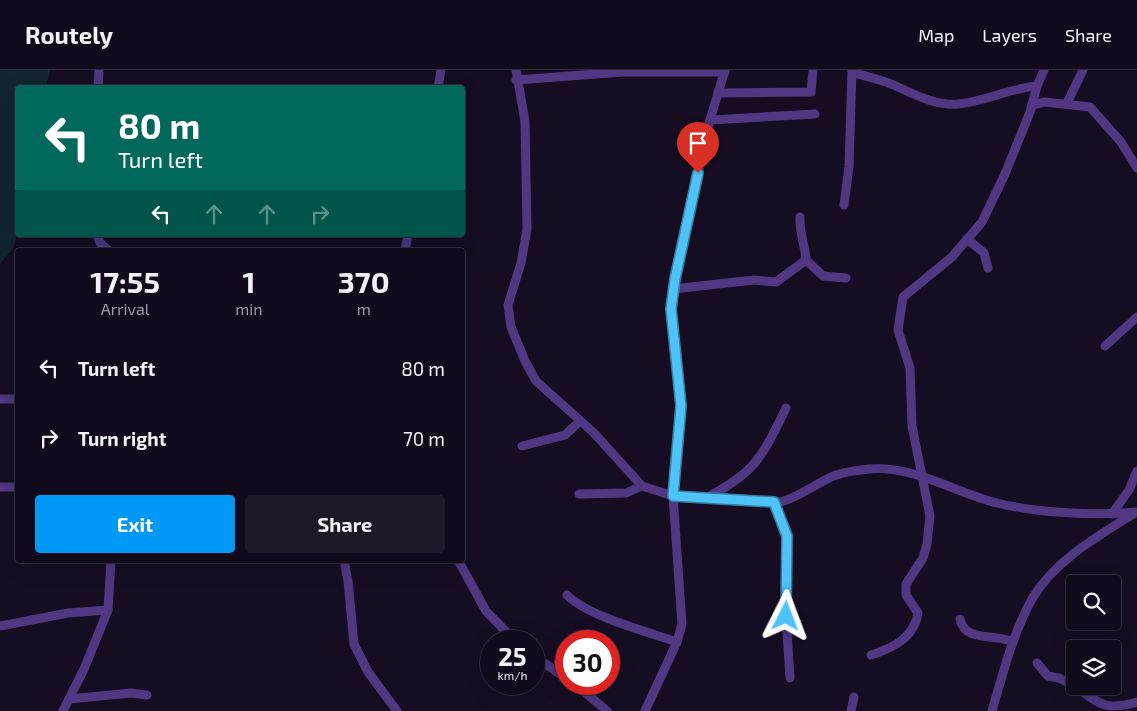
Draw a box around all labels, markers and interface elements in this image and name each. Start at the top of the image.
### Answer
text: Routely [25,20,113,49]
text: Map [918,24,954,46]
text: Layers [982,24,1037,46]
text: Share [1065,24,1112,46]
text: 80 m [118,104,200,146]
icon: left [35,105,100,170]
pin [677,122,719,173]
icon: arrive [684,129,712,157]
text: Turn left [118,146,203,172]
icon: left [147,200,175,228]
icon: ahead [200,200,228,228]
icon: ahead [253,200,281,228]
icon: right [306,200,334,228]
text: 17:55 [90,263,160,299]
text: 1 [242,263,255,299]
text: 370 [338,263,390,299]
text: Arrival [101,299,149,318]
text: min [235,299,263,318]
text: m [357,299,371,318]
icon: left [35,354,63,382]
text: Turn left [78,357,155,380]
text: 80 m [401,357,445,380]
icon: right [35,424,63,452]
text: Turn right [78,427,166,450]
text: 70 m [403,427,445,450]
button: Exit [35,495,235,553]
button: Share [245,495,445,553]
map controls [1066,575,1121,695]
button: search [1066,575,1121,630]
position arrow [759,589,811,641]
speed limit sign: 30 [555,630,620,695]
button: layers [1066,640,1121,695]
text: 25 [498,641,527,671]
text: km/h [498,668,527,682]

